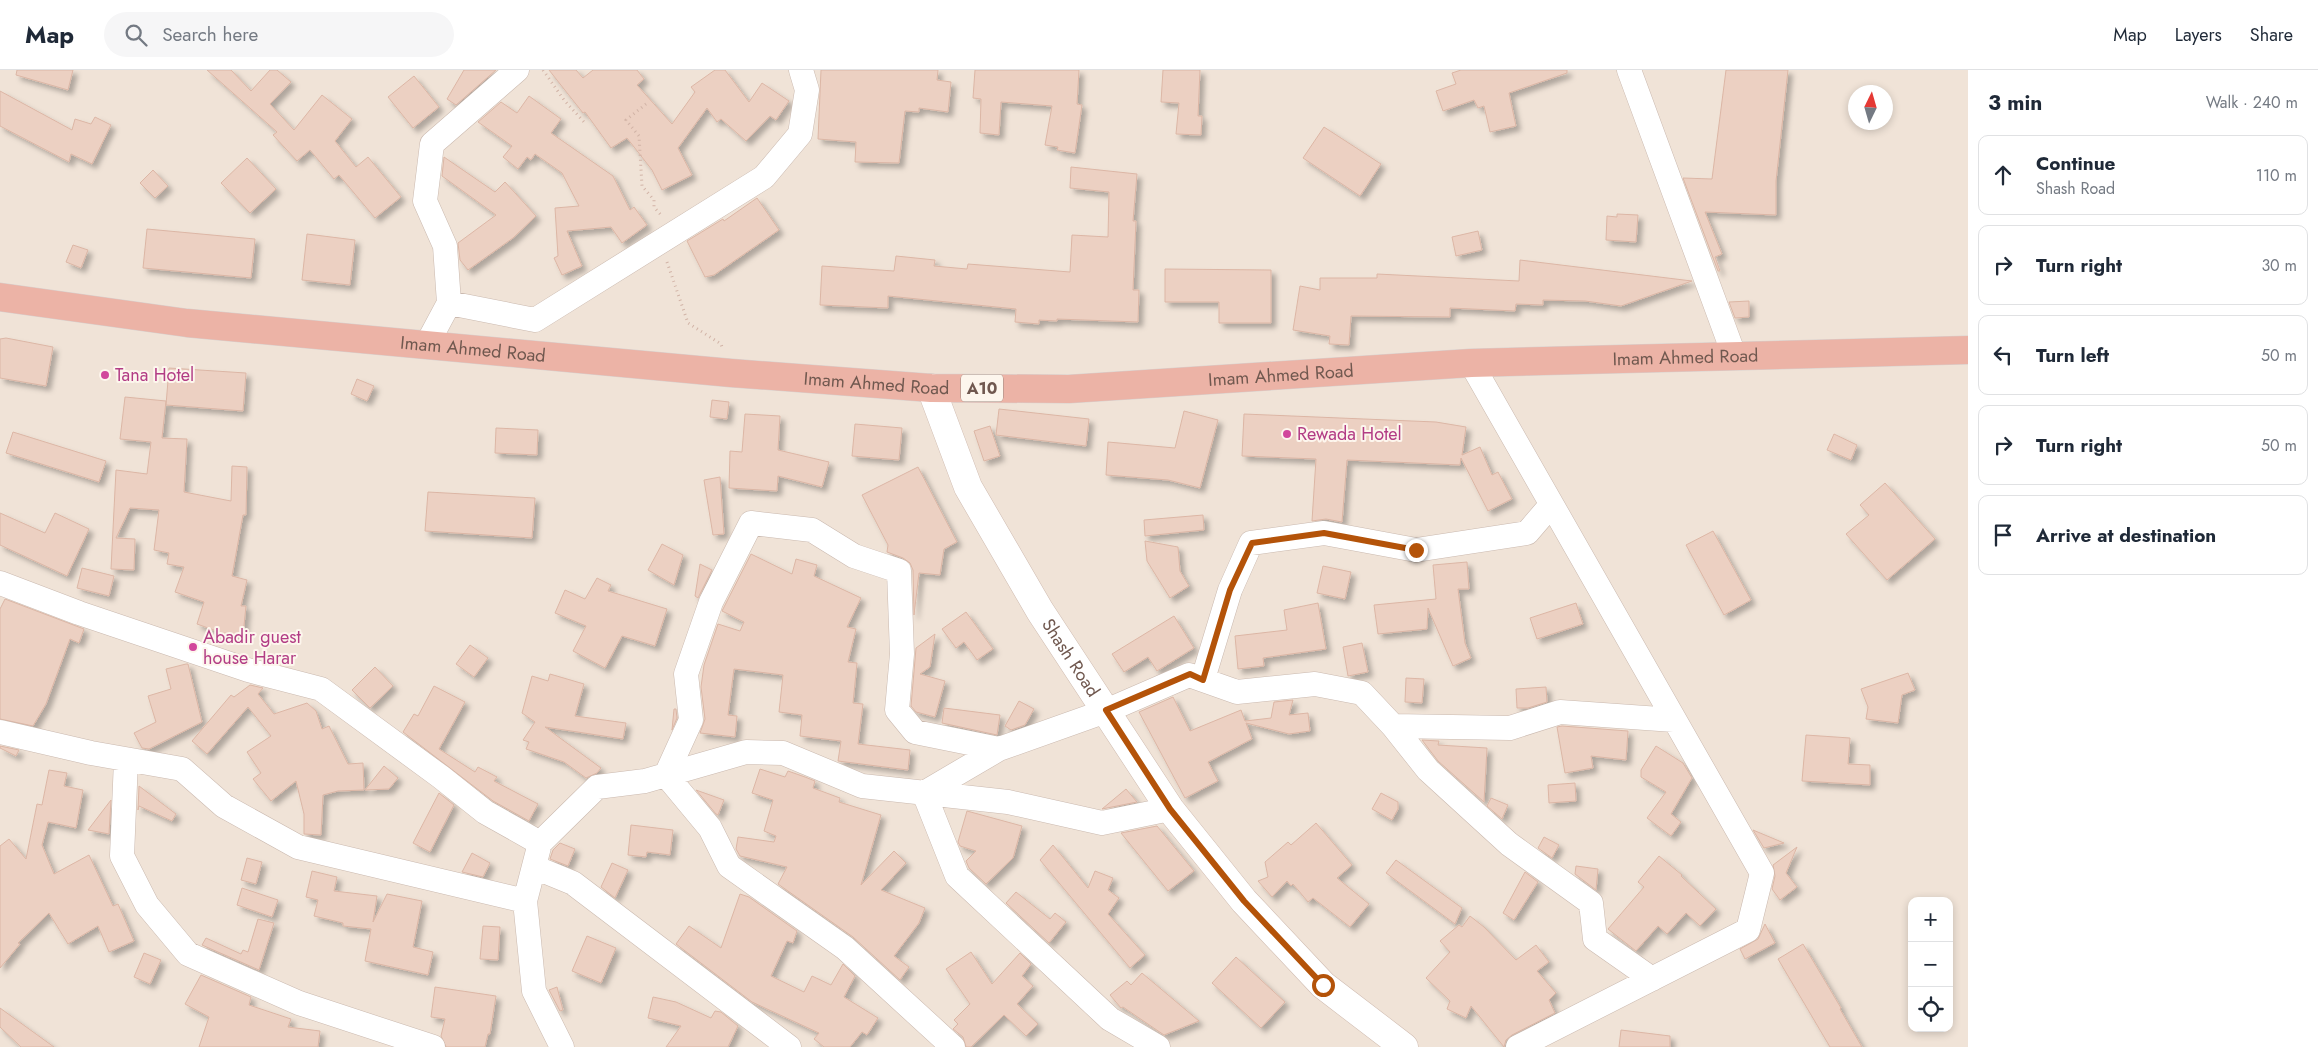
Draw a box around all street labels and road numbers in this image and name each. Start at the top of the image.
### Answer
street label: Imam Ahmed Road [399,330,547,369]
street label: Imam Ahmed Road [1612,342,1759,372]
street label: Imam Ahmed Road [1207,358,1354,393]
street label: Imam Ahmed Road [803,365,949,401]
road number: A10 [961,374,1003,402]
street label: Shash Road [1035,613,1106,702]

